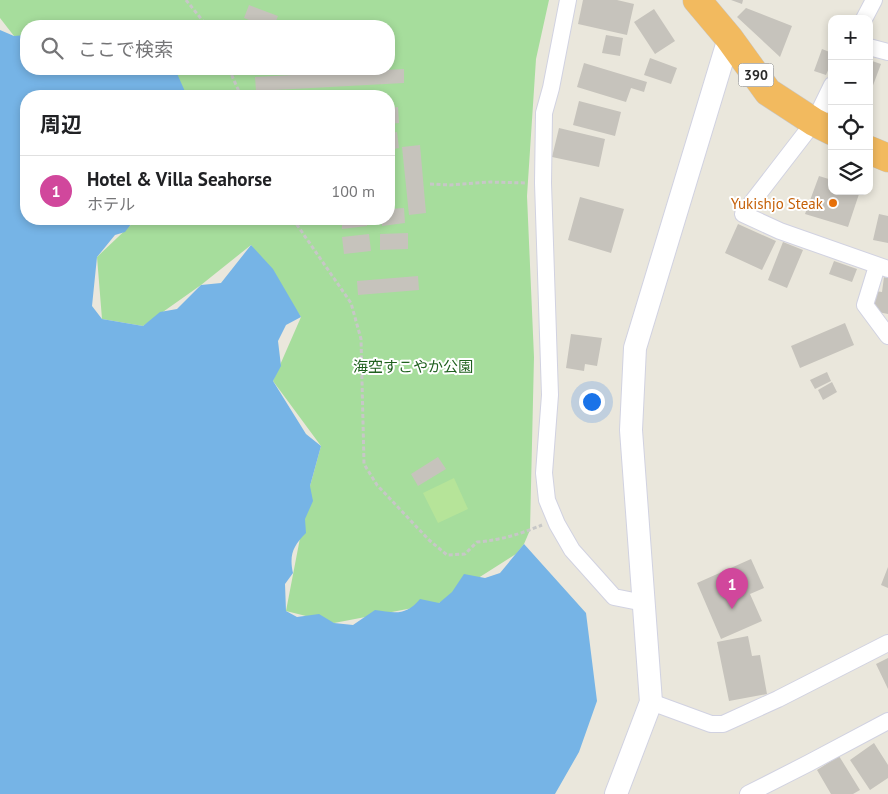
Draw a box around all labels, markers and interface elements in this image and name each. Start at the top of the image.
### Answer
map controls [828,15,873,195]
button: + [828,15,873,60]
search box [20,20,395,75]
icon: search [38,34,66,62]
text: ここで検索 [78,37,173,61]
button: − [828,60,873,105]
road number: 390 [738,64,774,86]
button: locate [828,105,873,150]
text: 周辺 [40,111,82,138]
button: layers [828,150,873,195]
text: Hotel & Villa Seahorse [87,167,272,191]
text: 1 [51,181,61,201]
text: 100 m [332,181,375,201]
text: ホテル [87,194,135,214]
place label: Yukishjo Steak [731,194,824,213]
marker: Yukishjo Steak [827,197,839,209]
park label: 海空すこやか公園 [353,357,473,376]
your location [579,389,605,415]
pin: 1 [716,568,748,609]

